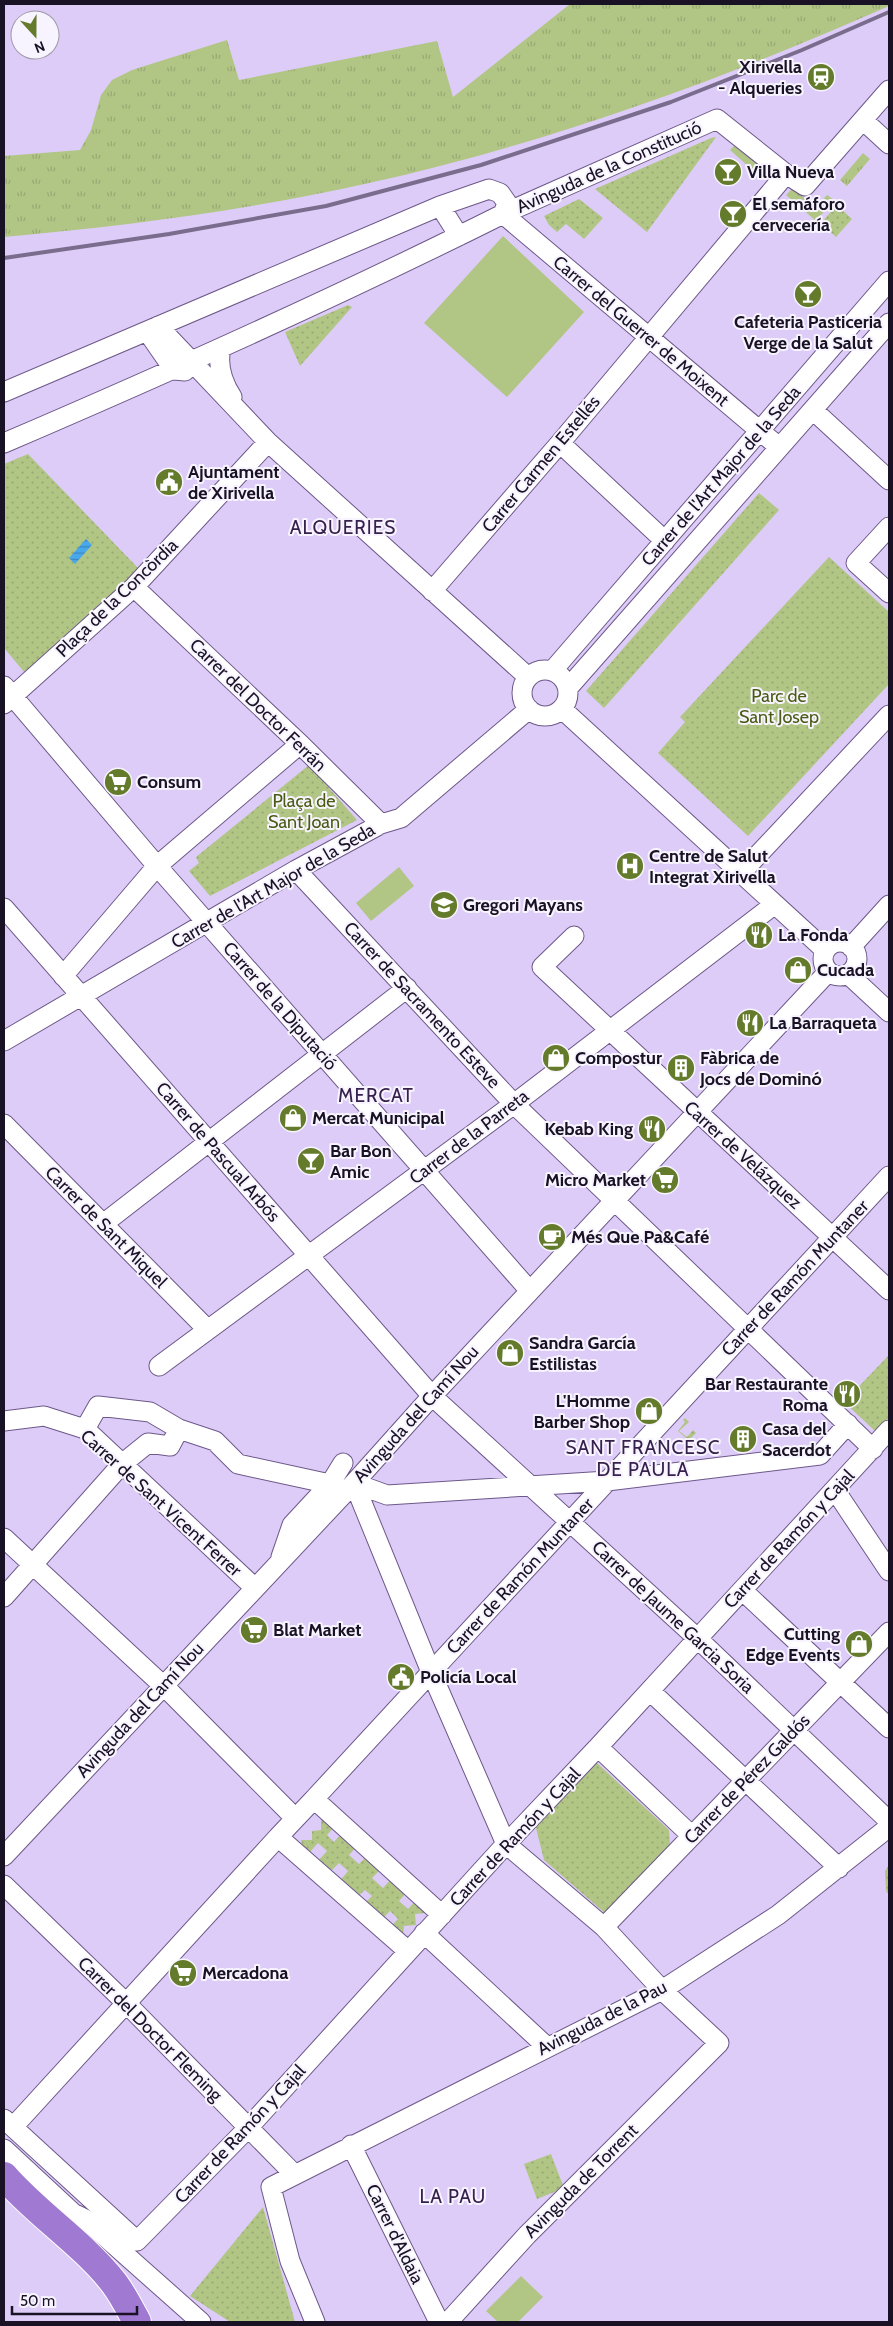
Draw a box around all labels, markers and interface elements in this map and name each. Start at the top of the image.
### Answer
north arrow [10,10,60,60]
text: N [32,37,48,57]
place label: Xirivella - Alqueries [718,56,802,99]
station icon: Xirivella - Alqueries [806,62,836,92]
street label: Avinguda de la Constitució [513,116,705,218]
bar icon: Villa Nueva [713,157,743,187]
place label: Villa Nueva [747,161,834,183]
place label: El semáforo cervecería [752,193,845,236]
bar icon: El semáforo cervecería [718,199,748,229]
street label: Carrer del Guerrer de Moixent [549,251,733,411]
bar icon: Cafeteria Pasticeria Verge de la Salut [793,279,823,309]
place label: Cafeteria Pasticeria Verge de la Salut [734,311,882,354]
street label: Carrer de l'Art Major de la Seda [637,381,805,571]
street label: Carrer Carmen Estellés [477,391,605,537]
place label: Ajuntament de Xirivella [188,461,279,504]
public building icon: Ajuntament de Xirivella [154,467,184,497]
district label: ALQUERIES [290,516,396,539]
street label: Plaça de la Concòrdia [52,534,183,662]
street label: Carrer del Doctor Ferrán [185,634,331,776]
park label: Parc de Sant Josep [739,685,819,728]
supermarket icon: Consum [103,767,133,797]
place label: Consum [137,771,201,793]
park label: Plaça de Sant Joan [268,790,340,833]
street label: Carrer de l'Art Major de la Seda [167,818,379,953]
place label: Centre de Salut Integrat Xirivella [649,845,776,888]
hospital icon: Centre de Salut Integrat Xirivella [615,851,645,881]
school or university icon: Gregori Mayans [429,890,459,920]
place label: Gregori Mayans [463,894,583,916]
street label: Carrer de Sacramento Esteve [339,917,505,1093]
restaurant icon: La Fonda [744,920,774,950]
place label: La Fonda [778,924,848,946]
street label: Carrer de la Diputació [218,937,342,1075]
shop icon: Cucada [783,955,813,985]
place label: Cucada [817,959,874,981]
restaurant icon: La Barraqueta [735,1008,765,1038]
place label: La Barraqueta [769,1012,877,1034]
shop icon: Compostur [541,1043,571,1073]
place label: Compostur [575,1047,662,1069]
place label: Fàbrica de Jocs de Dominó [699,1047,822,1090]
building icon: Fàbrica de Jocs de Dominó [666,1053,696,1083]
street label: Carrer de Pascual Arbós [151,1078,285,1226]
district label: MERCAT [338,1084,414,1107]
street label: Carrer de la Parreta [405,1085,533,1189]
street label: Carrer de Velázquez [680,1096,807,1214]
shop icon: Mercat Municipal [278,1103,308,1133]
place label: Mercat Municipal [312,1107,445,1129]
restaurant icon: Kebab King [637,1114,667,1144]
place label: Kebab King [544,1118,633,1140]
place label: Bar Bon Amic [330,1140,392,1183]
bar icon: Bar Bon Amic [296,1146,326,1176]
street label: Carrer de Sant Miquel [40,1161,172,1293]
supermarket icon: Micro Market [650,1165,680,1195]
place label: Micro Market [545,1169,646,1191]
street label: Carrer de Ramón Muntaner [717,1195,873,1361]
cafe icon: Més Que Pa&Café [537,1222,567,1252]
place label: Més Que Pa&Café [571,1226,709,1248]
place label: Sandra García Estilistas [529,1332,636,1375]
shop icon: Sandra García Estilistas [495,1338,525,1368]
street label: Avinguda del Camí Nou [349,1341,483,1487]
place label: Bar Restaurante Roma [705,1373,828,1416]
restaurant icon: Bar Restaurante Roma [832,1379,862,1409]
place label: L'Homme Barber Shop [533,1390,630,1433]
shop icon: L'Homme Barber Shop [634,1396,664,1426]
place label: Casa del Sacerdot [762,1418,831,1461]
building icon: Casa del Sacerdot [728,1424,758,1454]
street label: Carrer de Sant Vicent Ferrer [76,1425,246,1581]
district label: SANT FRANCESC DE PAULA [565,1436,721,1481]
street label: Carrer de Ramón y Cajal [719,1464,860,1613]
street label: Carrer de Ramón Muntaner [442,1493,598,1659]
street label: Carrer de Jaume Garcia Soria [587,1536,759,1698]
supermarket icon: Blat Market [239,1615,269,1645]
place label: Blat Market [273,1619,362,1641]
place label: Cutting Edge Events [746,1623,840,1666]
shop icon: Cutting Edge Events [844,1629,874,1659]
street label: Avinguda del Camí Nou [72,1638,208,1782]
public building icon: Policía Local [386,1662,416,1692]
place label: Policía Local [420,1666,517,1688]
street label: Carrer de Pérez Galdós [679,1710,815,1848]
street label: Carrer de Ramón y Cajal [445,1762,586,1911]
street label: Carrer del Doctor Fleming [73,1952,228,2107]
supermarket icon: Mercadona [168,1958,198,1988]
place label: Mercadona [202,1962,288,1984]
street label: Avinguda de la Pau [533,1976,671,2060]
street label: Carrer de Ramón y Cajal [170,2059,311,2208]
street label: Avinguda de Torrent [519,2119,643,2243]
street label: Carrer d'Aldaia [361,2180,429,2288]
district label: LA PAU [420,2185,486,2208]
scale bar [12,2284,138,2316]
text: 50 m [20,2292,55,2310]

